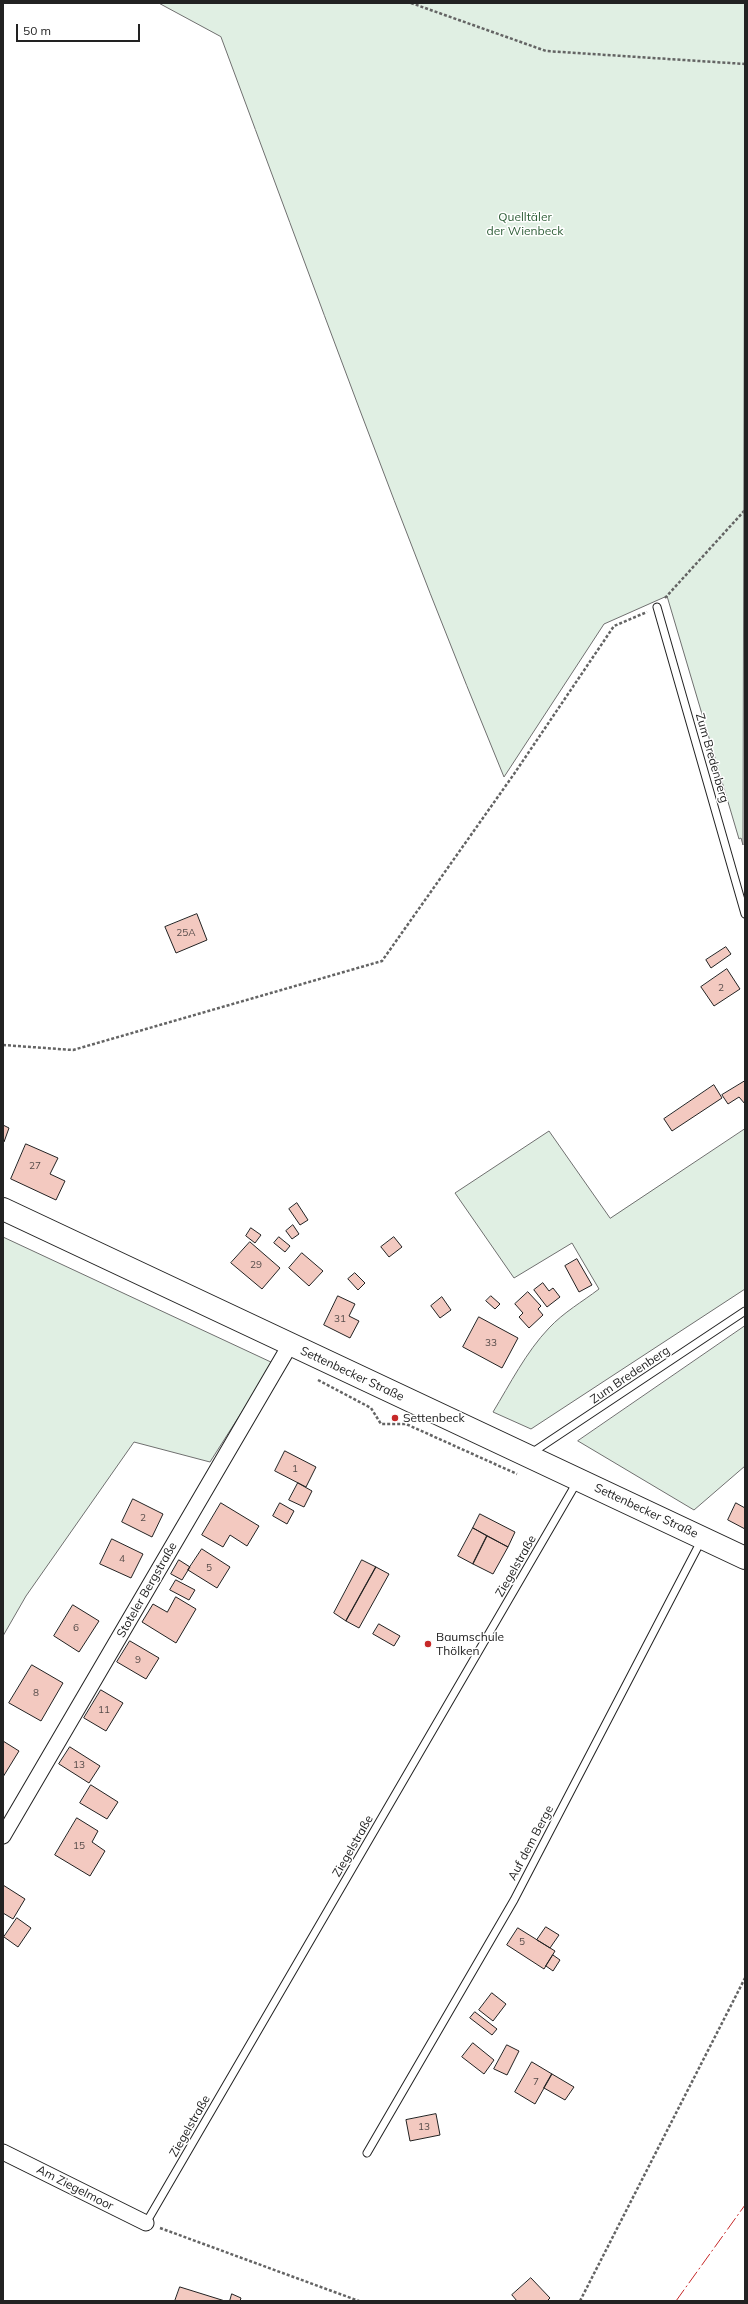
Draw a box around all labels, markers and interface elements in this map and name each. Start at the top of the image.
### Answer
scale bar [18,16,142,42]
text: 50 m [23,23,51,38]
park label: Quelltäler der Wienbeck [487,210,563,238]
street label: Zum Bredenberg [692,712,732,804]
house number: 25A [176,927,196,939]
house number: 2 [718,982,724,994]
house number: 27 [29,1160,41,1172]
house number: 29 [250,1259,262,1271]
house number: 31 [334,1313,346,1325]
house number: 33 [485,1337,497,1349]
street label: Zum Bredenberg [588,1343,672,1407]
street label: Settenbecker Straße [298,1344,406,1404]
place label: Settenbeck [403,1411,465,1425]
marker: Settenbeck [390,1413,400,1423]
house number: 1 [292,1463,298,1475]
street label: Settenbecker Straße [592,1481,700,1541]
house number: 2 [140,1512,146,1524]
street label: Ziegelstraße [493,1533,539,1599]
street label: Stoteler Bergstraße [114,1540,180,1640]
house number: 4 [119,1553,125,1565]
house number: 5 [206,1562,212,1574]
house number: 6 [73,1622,79,1634]
place label: Baumschule Thölken [436,1630,504,1658]
marker: Baumschule Thölken [423,1639,433,1649]
house number: 9 [135,1654,141,1666]
house number: 8 [33,1687,39,1699]
house number: 11 [98,1704,110,1716]
house number: 13 [73,1759,85,1771]
street label: Auf dem Berge [505,1803,557,1883]
street label: Ziegelstraße [330,1813,376,1879]
house number: 15 [73,1840,85,1852]
house number: 5 [519,1936,525,1948]
house number: 7 [533,2076,539,2088]
street label: Ziegelstraße [167,2093,213,2159]
house number: 13 [418,2121,430,2133]
street label: Am Ziegelmoor [34,2162,116,2214]

